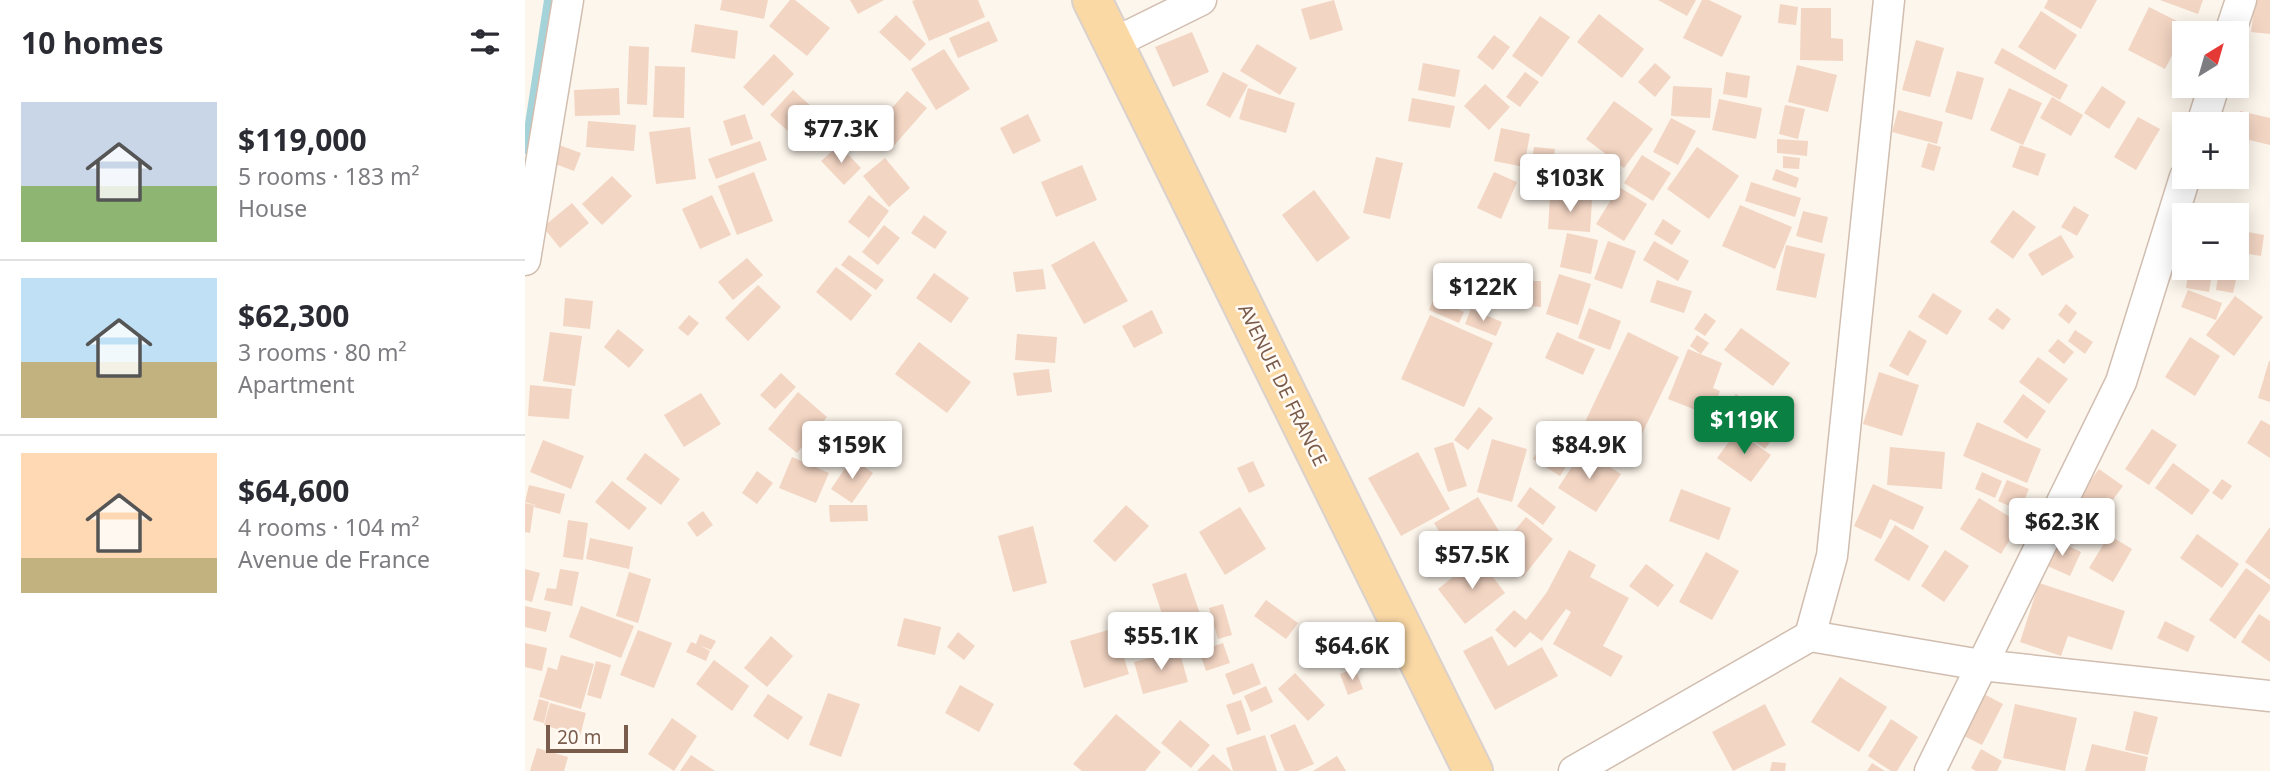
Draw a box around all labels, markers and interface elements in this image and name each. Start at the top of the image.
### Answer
north arrow [2172,21,2249,98]
map controls [2172,21,2249,280]
text: 10 homes [21,22,164,63]
icon: filters [466,23,504,61]
pin: $77.3K [784,106,898,165]
text: $77.3K [804,112,878,144]
button: + [2172,112,2249,189]
text: $119,000 [238,119,367,160]
icon: home [77,130,161,214]
pin: $103K [1521,154,1619,214]
text: 5 rooms · 183 m² [238,160,420,192]
text: $103K [1536,161,1604,193]
text: House [238,192,307,224]
button: − [2172,203,2249,280]
pin: $122K [1434,264,1532,323]
text: $122K [1449,270,1517,302]
text: $62,300 [238,295,350,336]
street label: AVENUE DE FRANCE [1232,300,1334,470]
icon: home [77,306,161,390]
text: 3 rooms · 80 m² [238,336,407,368]
text: Apartment [238,368,355,400]
pin: $119K [1695,396,1793,456]
text: $119K [1710,403,1778,435]
pin: $159K [803,421,901,481]
pin: $84.9K [1532,421,1646,481]
text: $159K [818,428,886,460]
text: $84.9K [1552,428,1626,460]
text: $64,600 [238,470,350,511]
icon: home [77,481,161,565]
pin: $62.3K [2005,498,2119,558]
text: $62.3K [2025,505,2099,537]
text: 4 rooms · 104 m² [238,511,420,543]
pin: $57.5K [1415,532,1529,591]
text: $57.5K [1435,538,1509,570]
text: Avenue de France [238,543,430,575]
pin: $55.1K [1104,612,1218,672]
text: $55.1K [1124,619,1198,651]
pin: $64.6K [1295,622,1409,682]
text: $64.6K [1315,629,1389,661]
scale bar [546,722,628,754]
text: 20 m [557,724,601,750]

